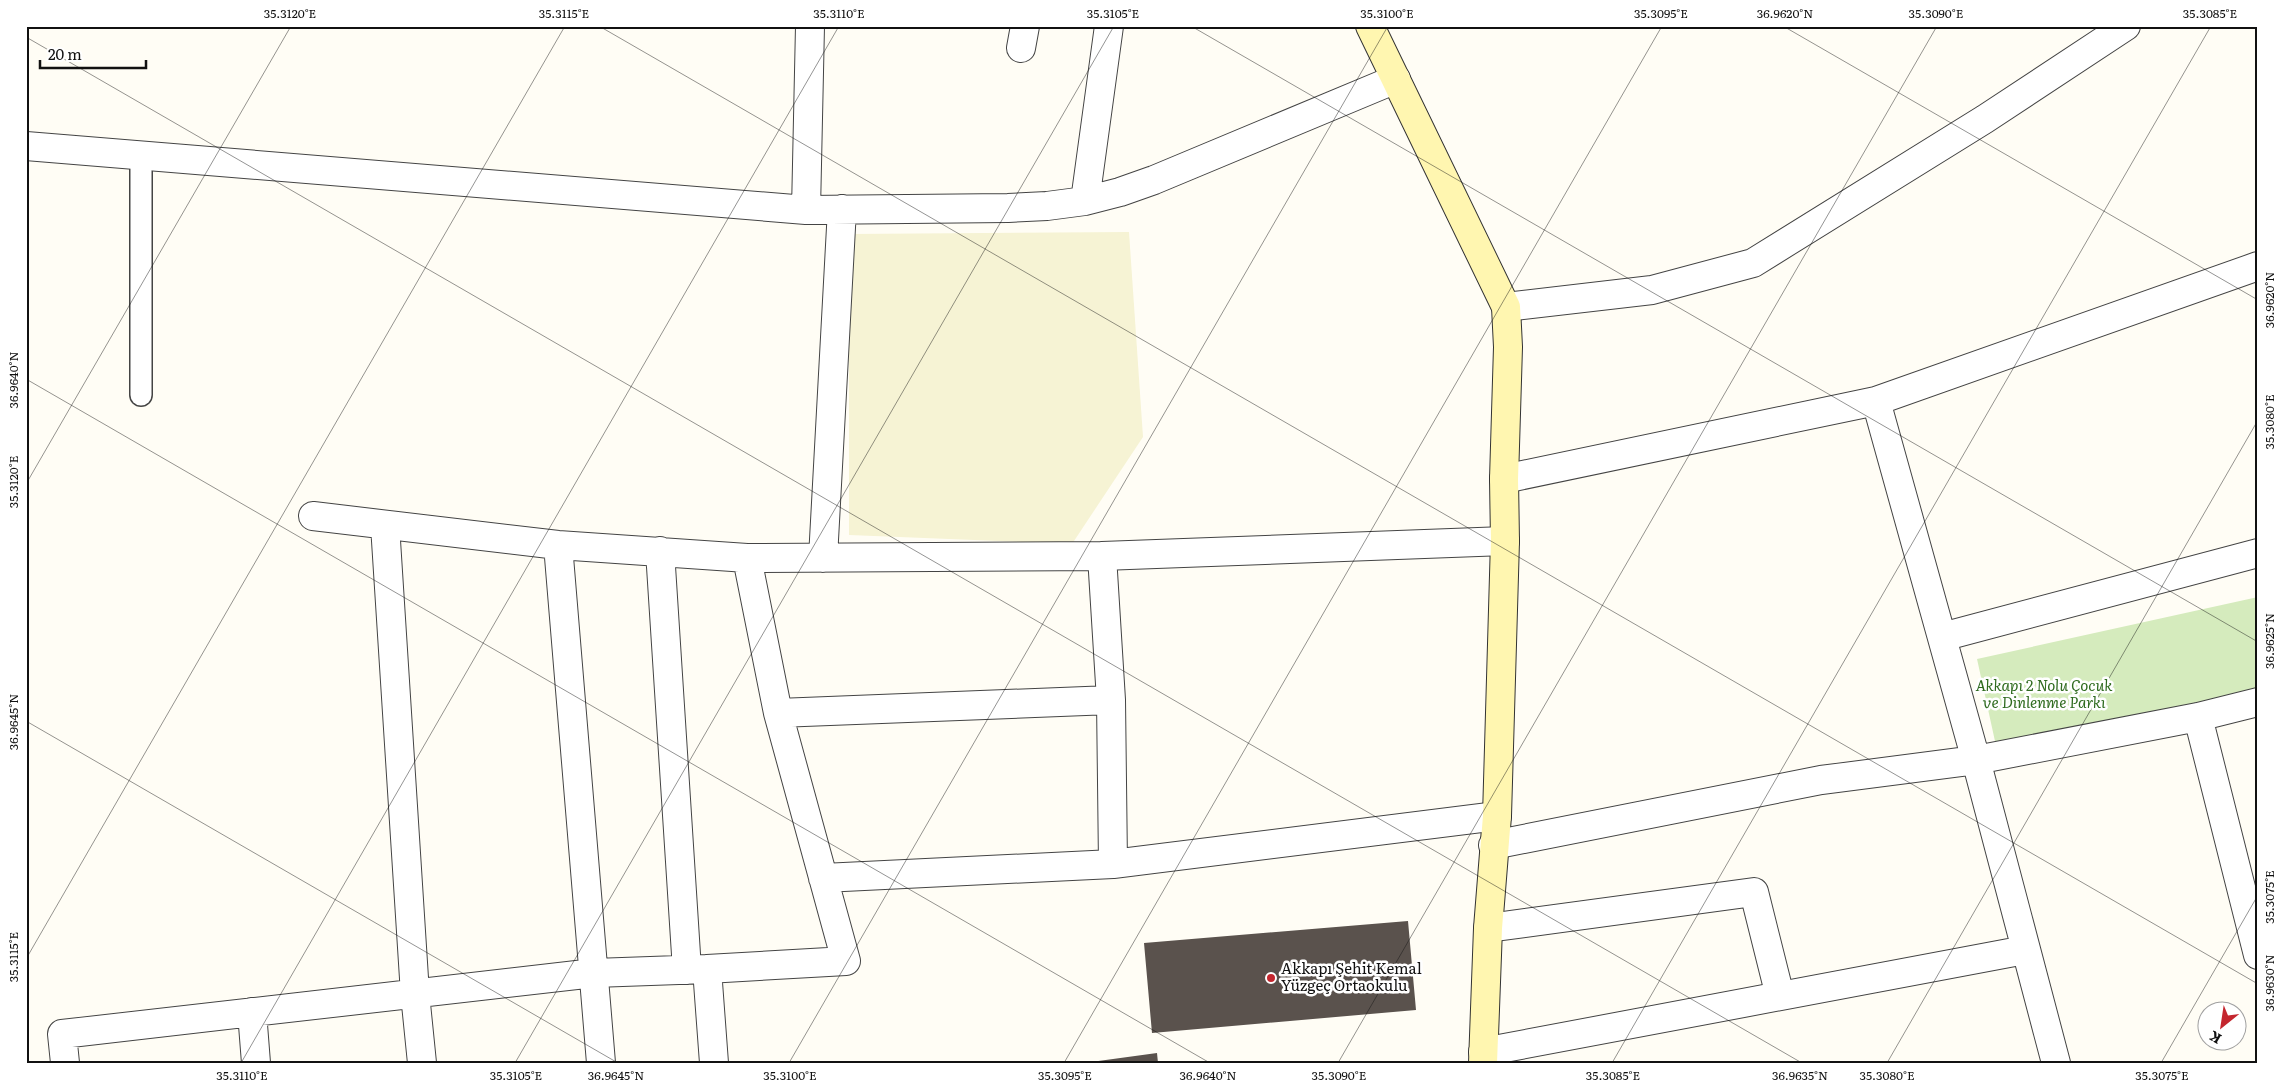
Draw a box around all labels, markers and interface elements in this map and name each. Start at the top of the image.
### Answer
text: 35.3120°E [264,4,317,22]
text: 35.3115°E [539,4,590,22]
text: 35.3110°E [813,4,865,22]
text: 35.3105°E [1087,4,1140,22]
text: 35.3100°E [1360,4,1414,22]
text: 35.3095°E [1634,4,1688,22]
text: 36.9620°N [1757,4,1813,22]
text: 35.3090°E [1909,4,1964,22]
text: 35.3085°E [2183,4,2237,22]
scale bar [40,38,146,70]
text: 20 m [48,42,82,65]
text: 36.9620°N [2260,272,2278,328]
text: 36.9640°N [4,351,22,409]
text: 35.3080°E [2260,394,2278,450]
text: 35.3120°E [4,455,22,508]
text: 36.9625°N [2260,613,2278,669]
park label: Akkapı 2 Nolu Çocuk ve Dinlenme Parkı [1975,673,2113,713]
text: 36.9645°N [4,694,22,750]
text: 35.3075°E [2260,870,2278,924]
text: 35.3115°E [4,931,22,982]
text: 36.9630°N [2260,954,2278,1012]
place label: Akkapı Şehit Kemal Yüzgeç Ortaokulu [1281,956,1422,996]
marker: Akkapı Şehit Kemal Yüzgeç Ortaokulu [1265,972,1277,984]
north arrow [2196,1002,2246,1052]
text: K [2205,1027,2225,1050]
text: 35.3110°E [216,1066,268,1084]
text: 35.3105°E [490,1066,543,1084]
text: 36.9645°N [588,1066,644,1084]
text: 35.3100°E [763,1066,817,1084]
text: 35.3095°E [1038,1066,1092,1084]
text: 36.9640°N [1179,1066,1237,1084]
text: 35.3090°E [1312,1066,1367,1084]
text: 35.3085°E [1586,1066,1640,1084]
text: 36.9635°N [1772,1066,1828,1084]
text: 35.3080°E [1859,1066,1915,1084]
text: 35.3075°E [2135,1066,2189,1084]

